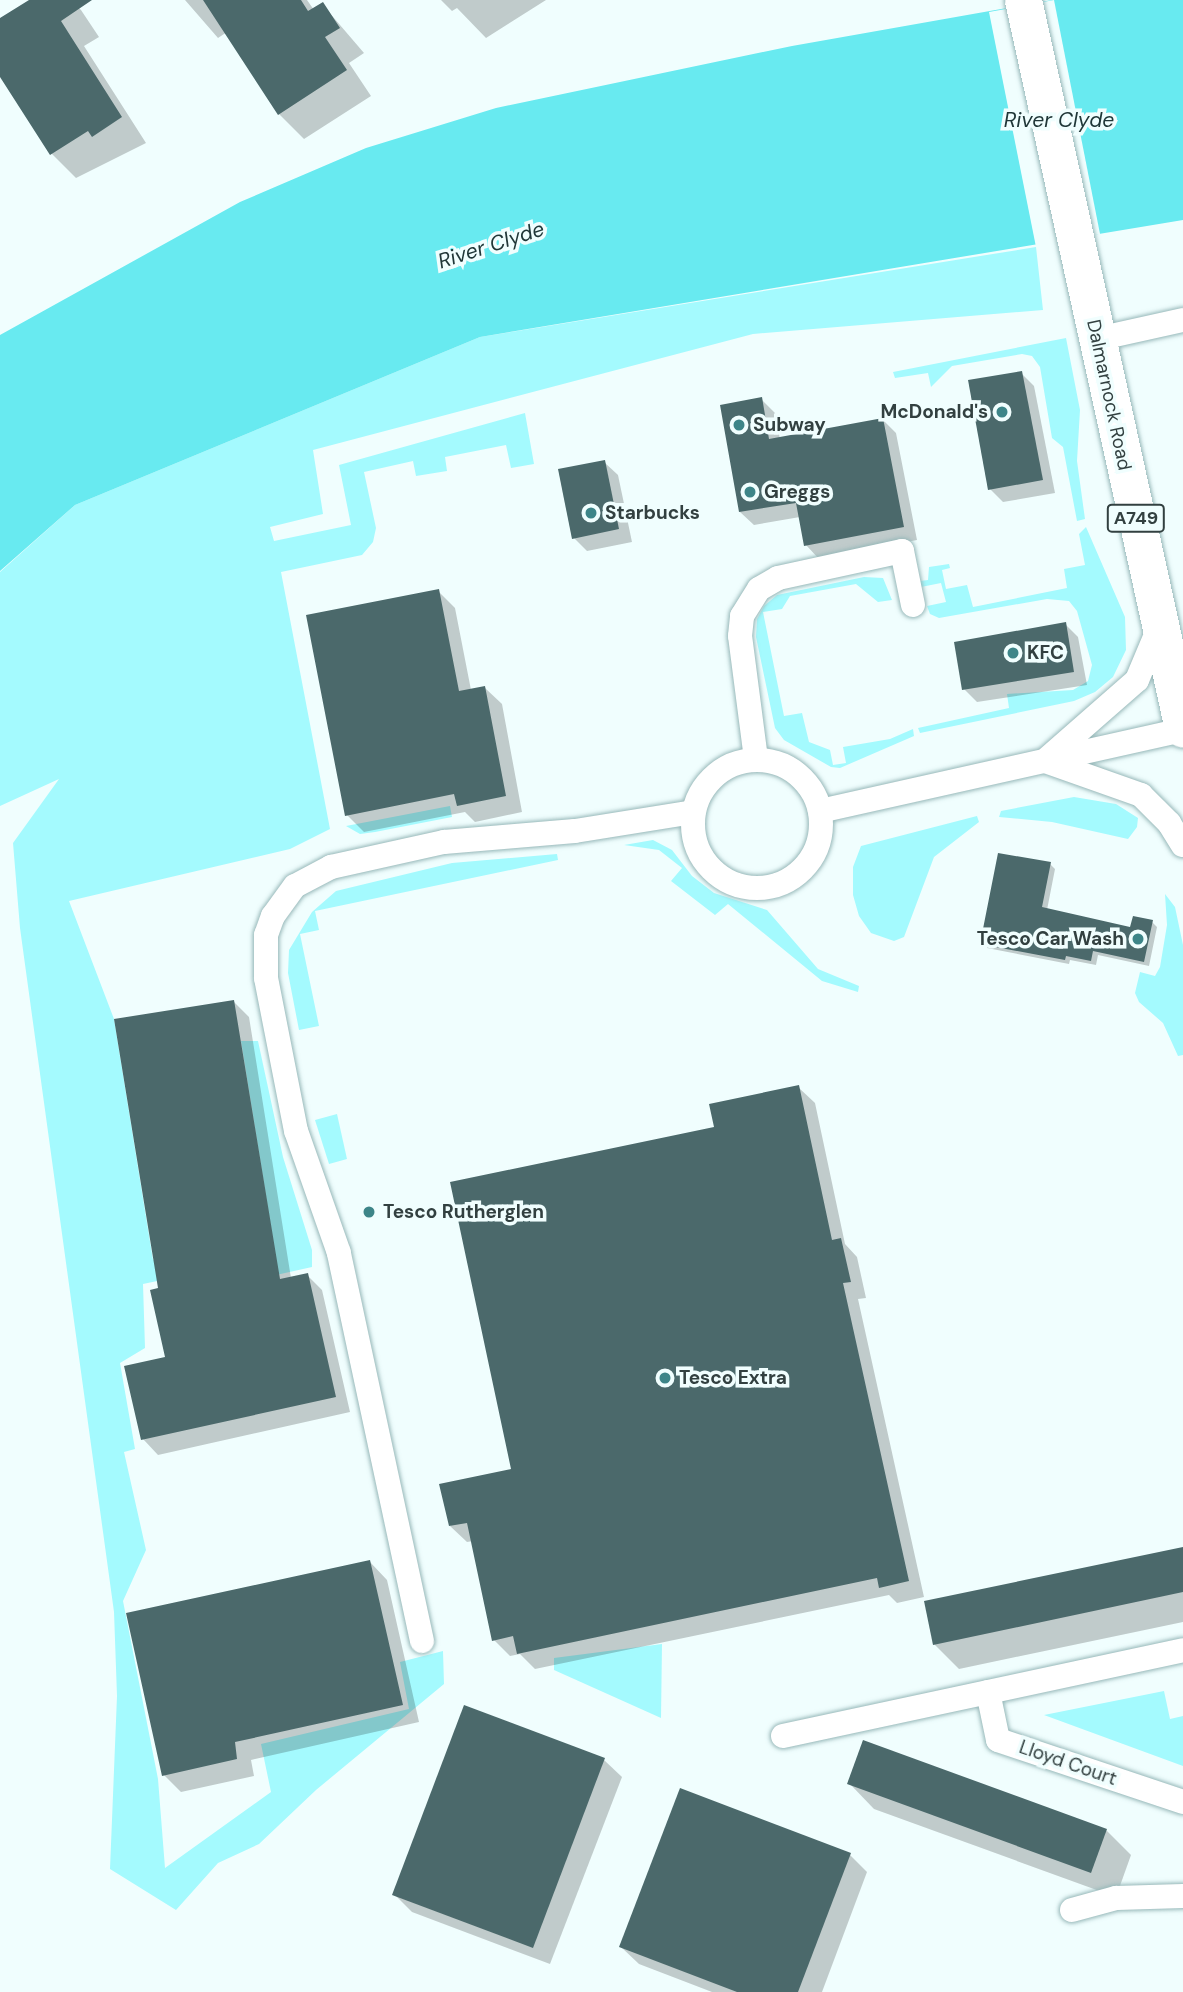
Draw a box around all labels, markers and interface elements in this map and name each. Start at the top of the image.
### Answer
water label: River Clyde [1004,107,1114,133]
water label: River Clyde [435,216,547,274]
street label: Dalmarnock Road [1082,317,1136,473]
place label: McDonald's [880,401,988,423]
marker: McDonald's [994,404,1010,420]
place label: Subway [753,414,826,436]
marker: Subway [731,417,747,433]
place label: Greggs [764,481,830,503]
marker: Greggs [742,484,758,500]
place label: Starbucks [605,502,700,524]
road number: A749 [1106,504,1166,532]
marker: Starbucks [583,505,599,521]
place label: KFC [1027,642,1064,664]
marker: KFC [1005,645,1021,661]
place label: Tesco Car Wash [977,928,1124,950]
marker: Tesco Car Wash [1130,931,1146,947]
place label: Tesco Rutherglen [383,1201,544,1223]
marker: Tesco Rutherglen [361,1204,377,1220]
place label: Tesco Extra [679,1367,787,1389]
marker: Tesco Extra [657,1370,673,1386]
street label: Lloyd Court [1016,1736,1120,1790]

